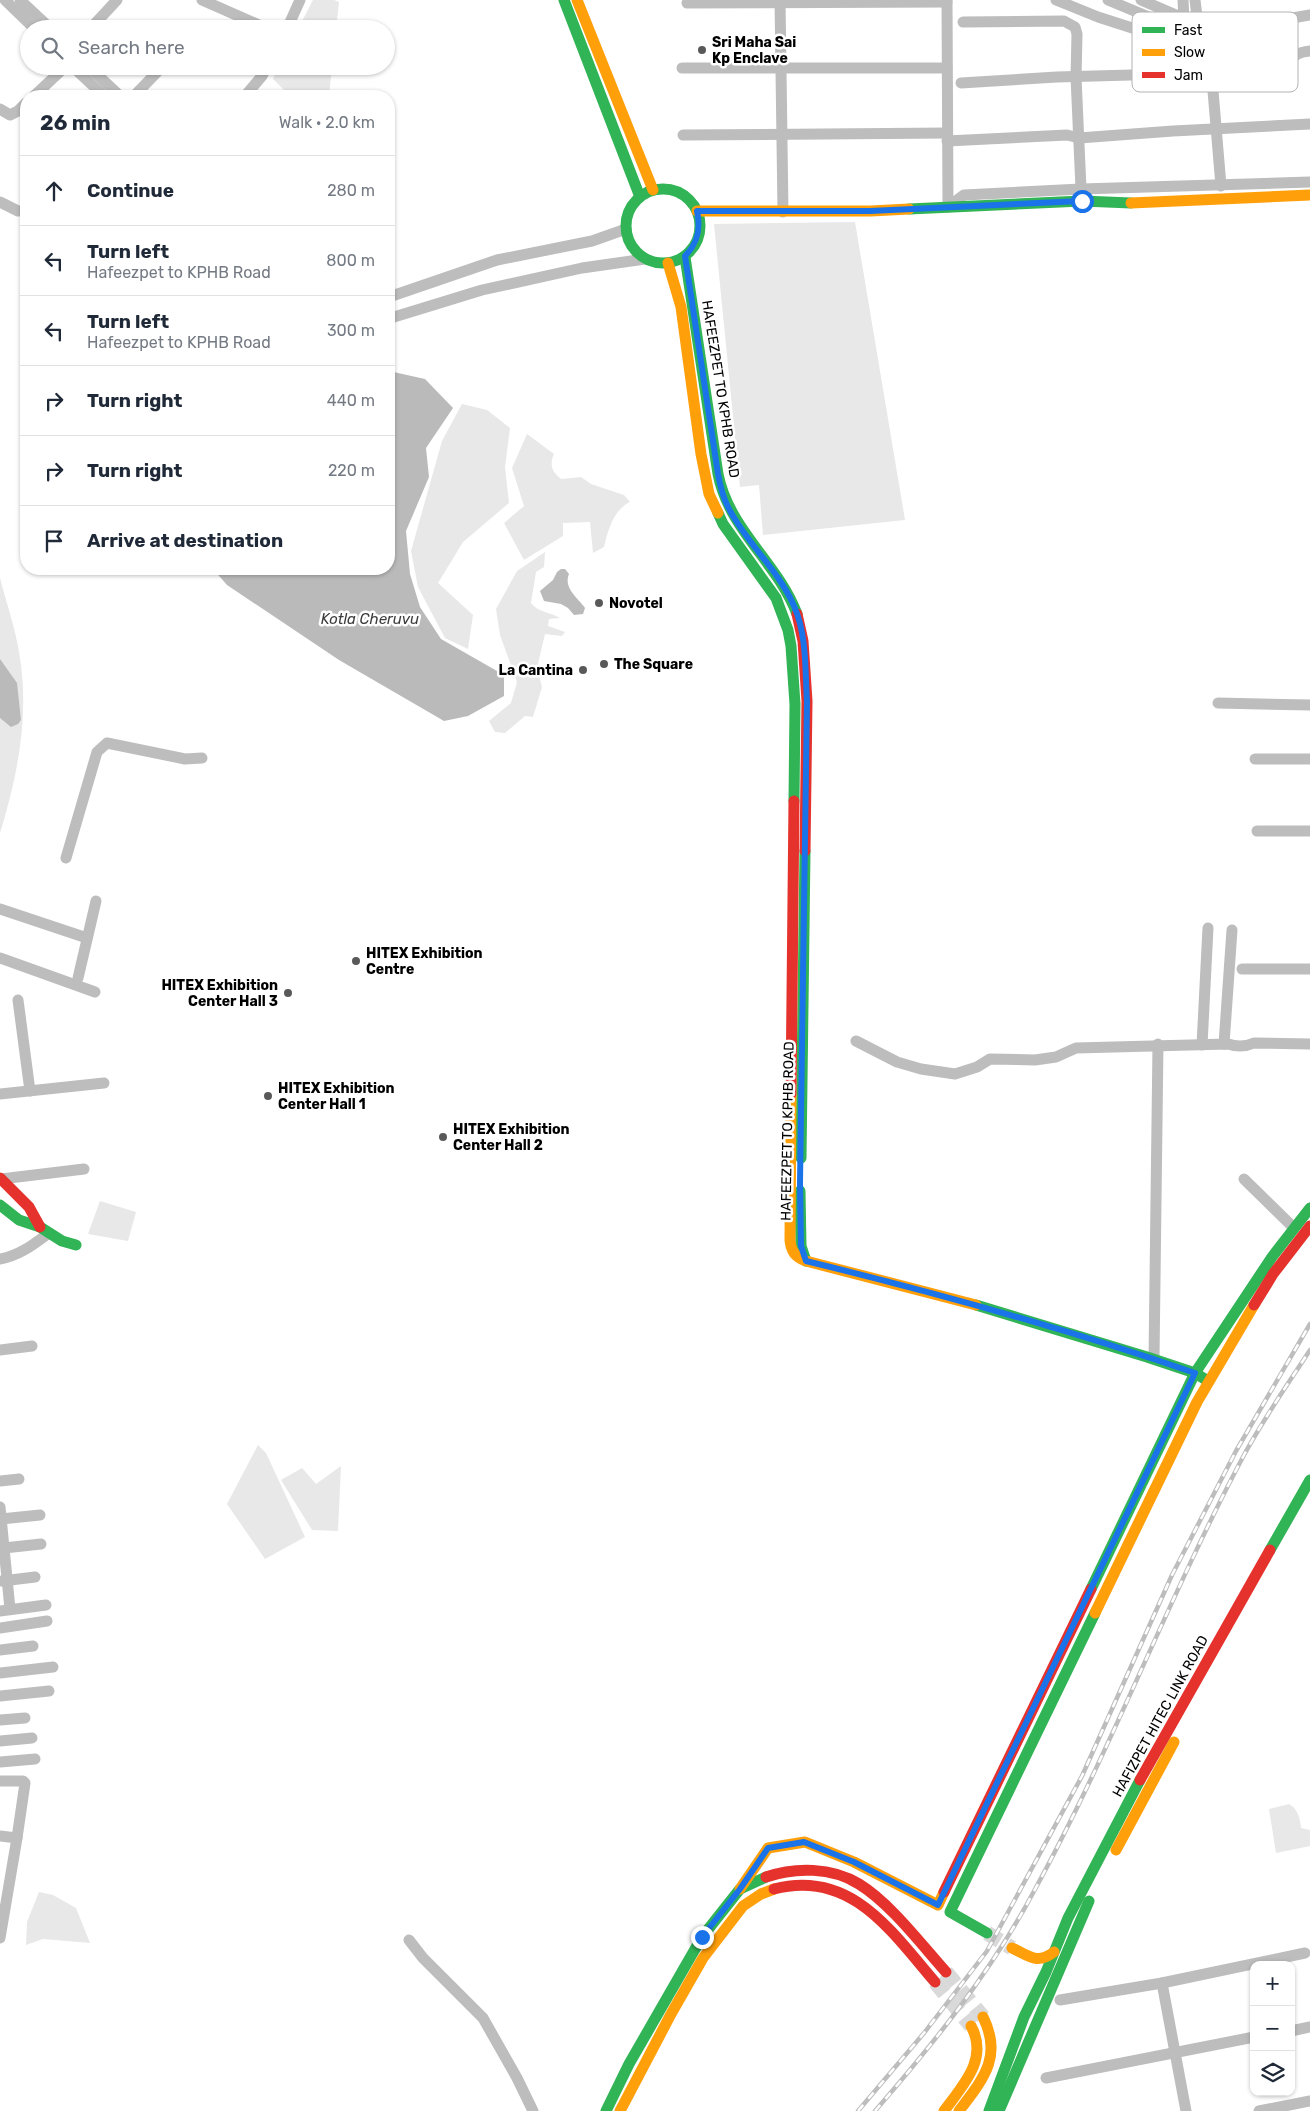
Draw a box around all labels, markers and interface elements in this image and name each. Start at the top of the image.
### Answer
legend [1132,12,1298,92]
search box [20,20,395,75]
text: Fast [1174,22,1203,39]
icon: search [38,34,66,62]
place label: Sri Maha Sai Kp Enclave [712,34,796,67]
text: Search here [78,36,185,59]
marker: Sri Maha Sai Kp Enclave [696,44,708,56]
text: Slow [1174,44,1205,61]
text: Jam [1174,67,1203,84]
text: 26 min [40,110,111,135]
text: Walk · 2.0 km [279,113,375,132]
icon: ahead [40,177,68,205]
text: Continue [87,179,174,202]
text: 280 m [327,181,375,200]
route start [1071,190,1094,213]
text: Turn left [87,240,169,263]
icon: left [40,247,68,275]
text: 800 m [326,251,375,270]
text: Hafeezpet to KPHB Road [87,263,271,282]
street label: HAFEEZPET TO KPHB ROAD [698,299,743,479]
text: Turn left [87,310,169,333]
icon: left [40,317,68,345]
text: 300 m [327,321,375,340]
text: Hafeezpet to KPHB Road [87,333,271,352]
icon: right [40,387,68,415]
text: Turn right [87,389,182,412]
text: 440 m [327,391,375,410]
icon: right [40,457,68,485]
text: Turn right [87,459,182,482]
text: 220 m [328,461,375,480]
icon: arrive [40,527,68,555]
text: Arrive at destination [87,529,283,552]
place label: Novotel [609,595,663,612]
marker: Novotel [593,597,605,609]
water label: Kotla Cheruvu [321,610,419,628]
place label: The Square [614,656,693,673]
marker: The Square [598,658,610,670]
place label: La Cantina [499,662,573,679]
marker: La Cantina [577,664,589,676]
place label: HITEX Exhibition Centre [366,945,483,978]
marker: HITEX Exhibition Centre [350,955,362,967]
place label: HITEX Exhibition Center Hall 3 [161,977,278,1010]
marker: HITEX Exhibition Center Hall 3 [282,987,294,999]
street label: HAFEEZPET TO KPHB ROAD [777,1041,798,1221]
place label: HITEX Exhibition Center Hall 1 [278,1080,395,1113]
marker: HITEX Exhibition Center Hall 1 [262,1090,274,1102]
place label: HITEX Exhibition Center Hall 2 [453,1121,570,1154]
marker: HITEX Exhibition Center Hall 2 [437,1131,449,1143]
street label: HAFIZPET HITEC LINK ROAD [1109,1632,1212,1800]
route end [691,1926,714,1949]
map controls [1250,1961,1295,2096]
button: + [1250,1961,1295,2006]
button: − [1250,2006,1295,2051]
button: layers [1250,2051,1295,2096]

